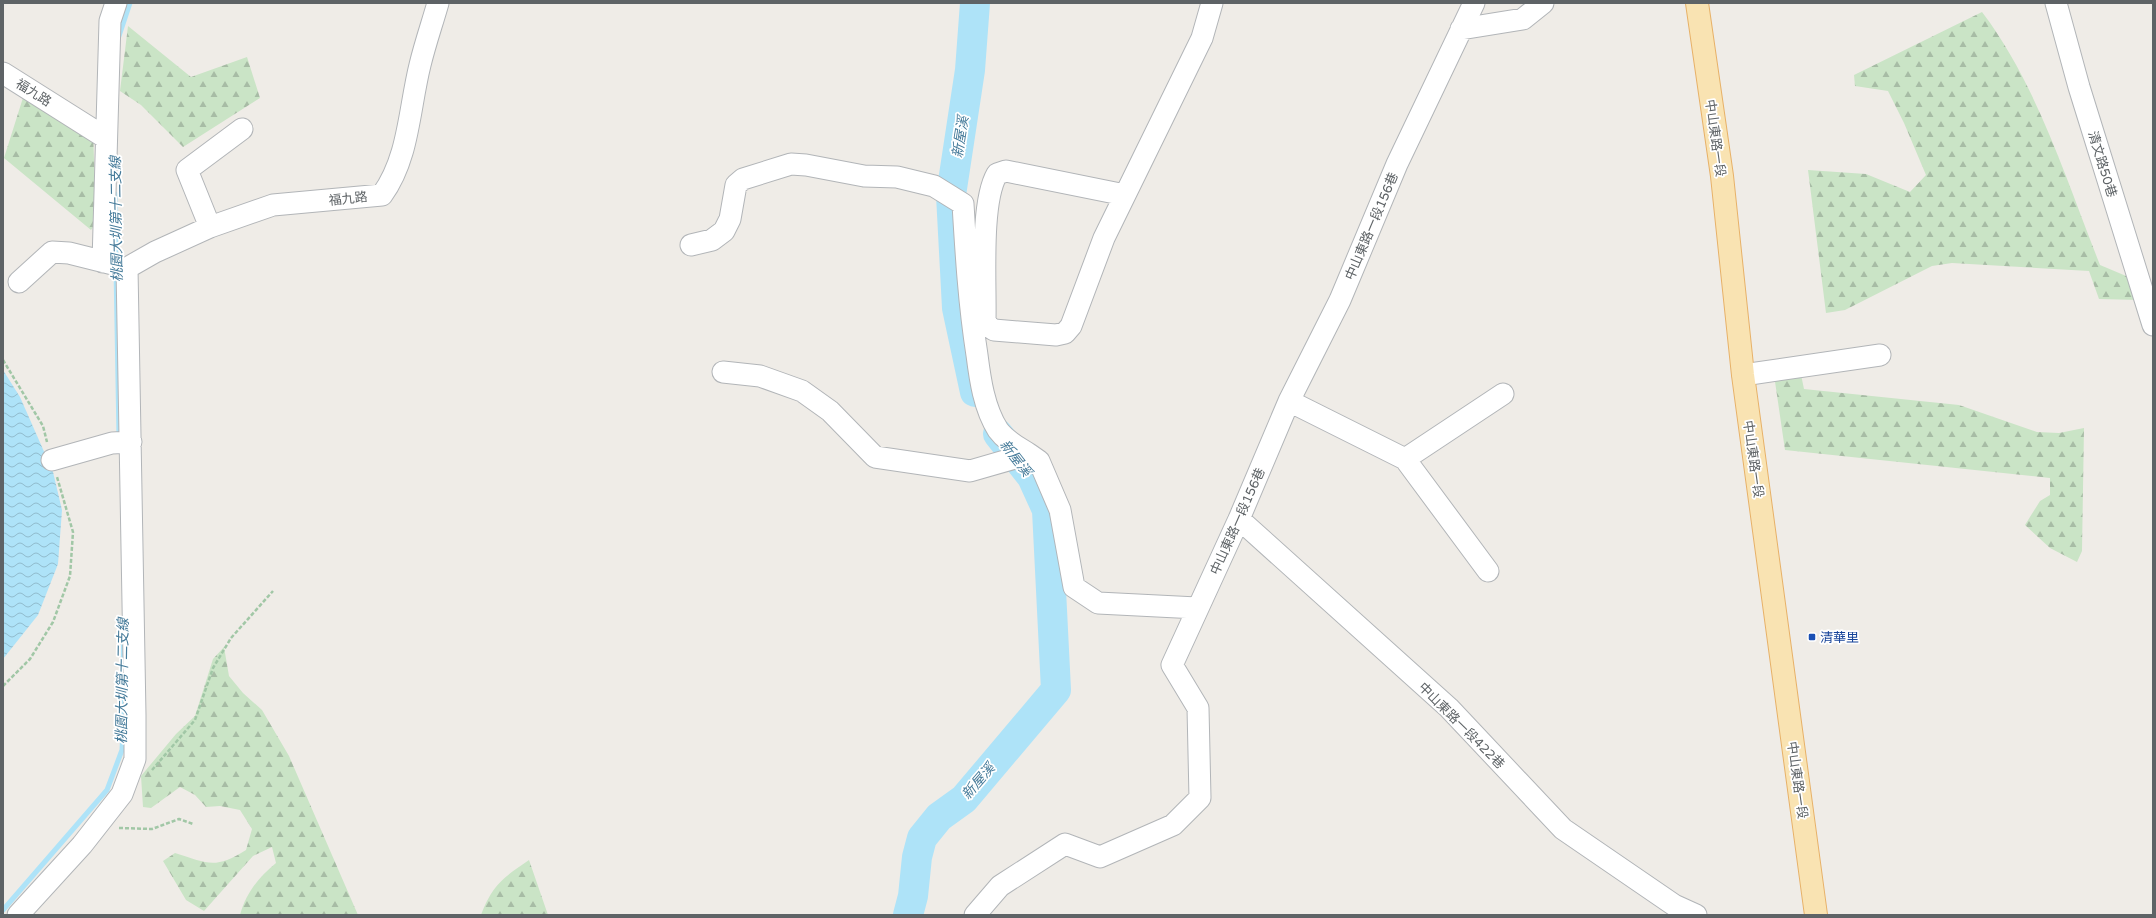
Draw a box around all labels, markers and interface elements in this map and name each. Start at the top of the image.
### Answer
street label: 福九路 [13,76,54,110]
street label: 中山東路一段 [1702,98,1728,178]
water label: 新屋溪 [949,113,972,159]
street label: 清文路50巷 [2084,129,2120,199]
water label: 桃園大圳第十二支線 [107,154,126,282]
street label: 中山東路一段156巷 [1342,170,1402,283]
street label: 福九路 [328,189,368,209]
street label: 中山東路一段 [1740,419,1766,499]
water label: 新屋溪 [996,437,1036,482]
street label: 中山東路一段156巷 [1207,465,1269,577]
water label: 桃園大圳第十二支線 [113,616,132,744]
place label: 清華里 [1820,630,1859,646]
marker: 清華里 [1807,632,1817,642]
street label: 中山東路一段422巷 [1415,679,1508,772]
street label: 中山東路一段 [1784,740,1810,820]
water label: 新屋溪 [958,758,1000,803]

